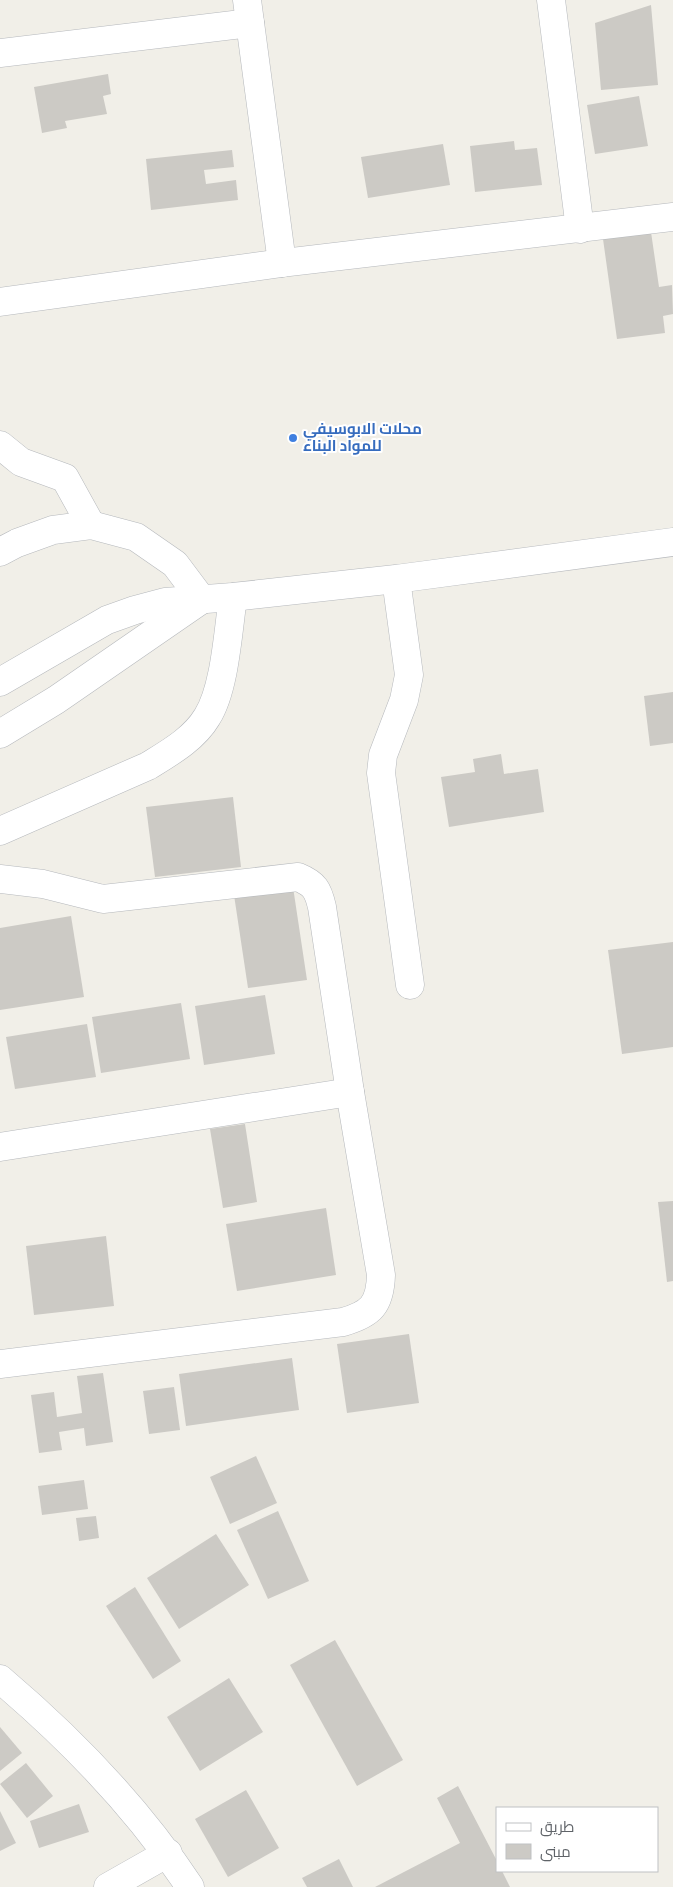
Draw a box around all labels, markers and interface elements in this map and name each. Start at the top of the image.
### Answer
place label: محلات الابوسيفي للمواد البناء [303,419,422,455]
marker: محلات الابوسيفي للمواد البناء [287,432,299,444]
legend [496,1807,658,1872]
text: طريق [540,1817,574,1837]
text: مبنى [540,1842,571,1862]

